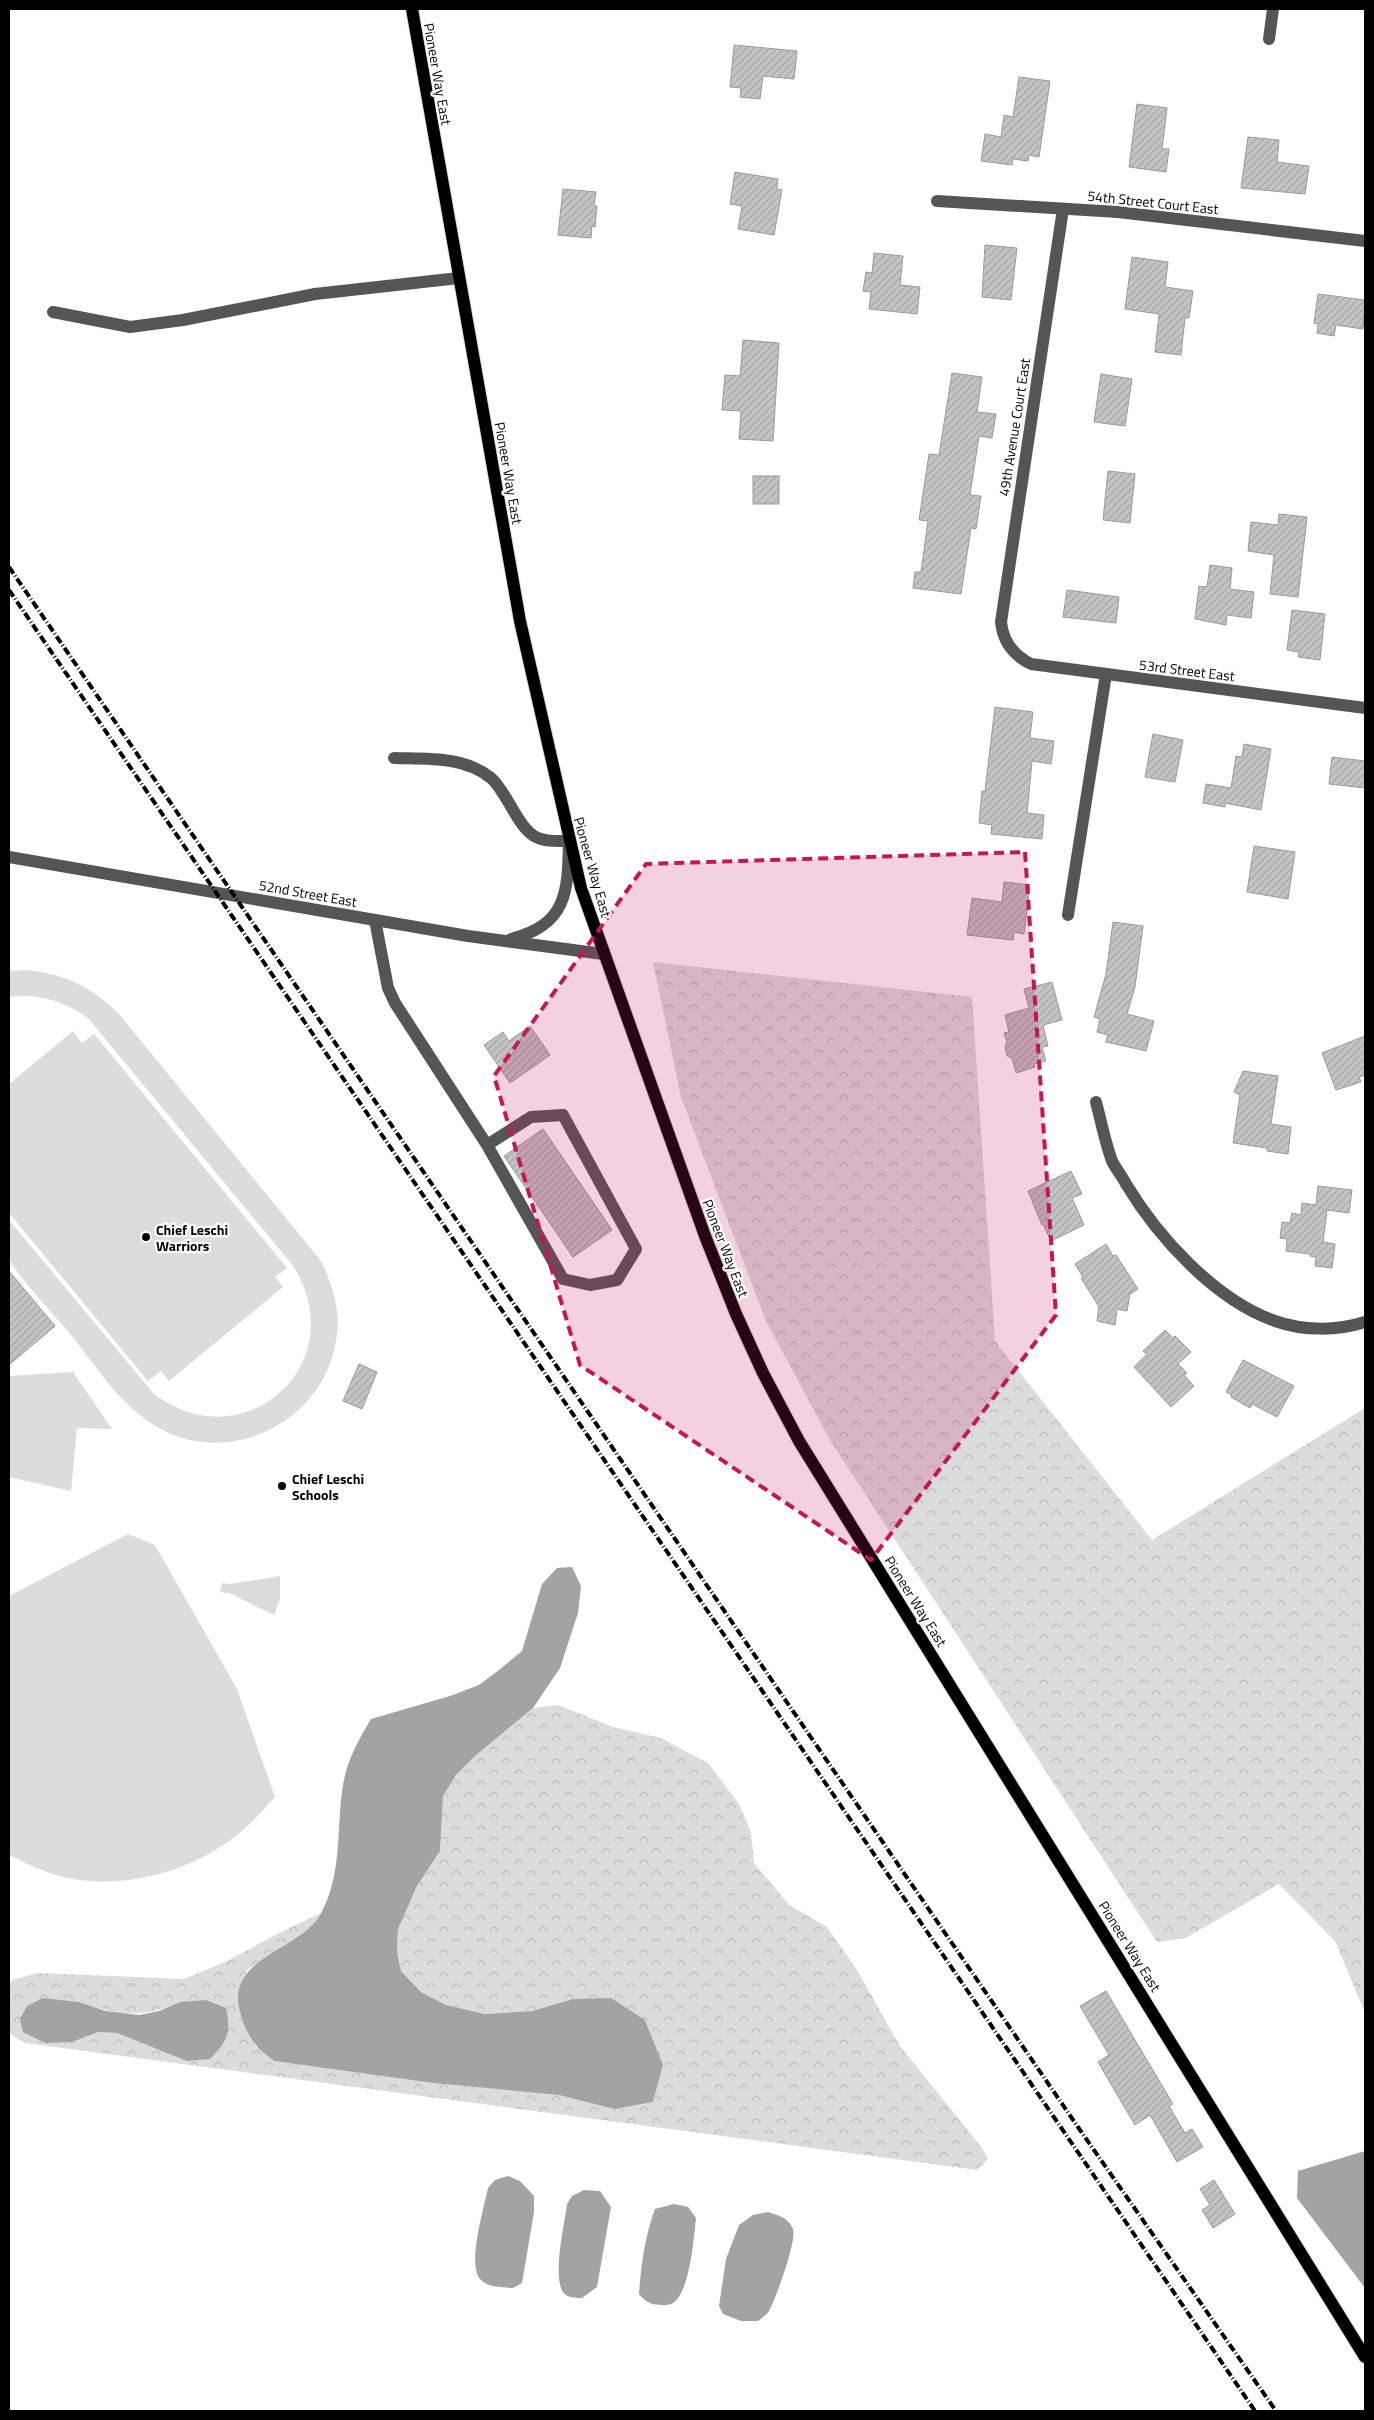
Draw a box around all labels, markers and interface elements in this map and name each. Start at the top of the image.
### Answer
street label: Pioneer Way East [419,21,457,127]
street label: 54th Street Court East [1086,185,1220,219]
street label: 49th Avenue Court East [993,356,1035,497]
street label: Pioneer Way East [490,420,528,526]
street label: 53rd Street East [1138,654,1236,686]
street label: Pioneer Way East [569,814,617,920]
street label: 52nd Street East [257,874,359,912]
street label: Pioneer Way East [698,1196,754,1300]
place label: Chief Leschi Warriors [156,1219,228,1256]
marker: Chief Leschi Warriors [140,1231,152,1243]
place label: Chief Leschi Schools [292,1468,364,1505]
marker: Chief Leschi Schools [276,1480,288,1492]
street label: Pioneer Way East [880,1552,952,1651]
street label: Pioneer Way East [1094,1897,1166,1996]

